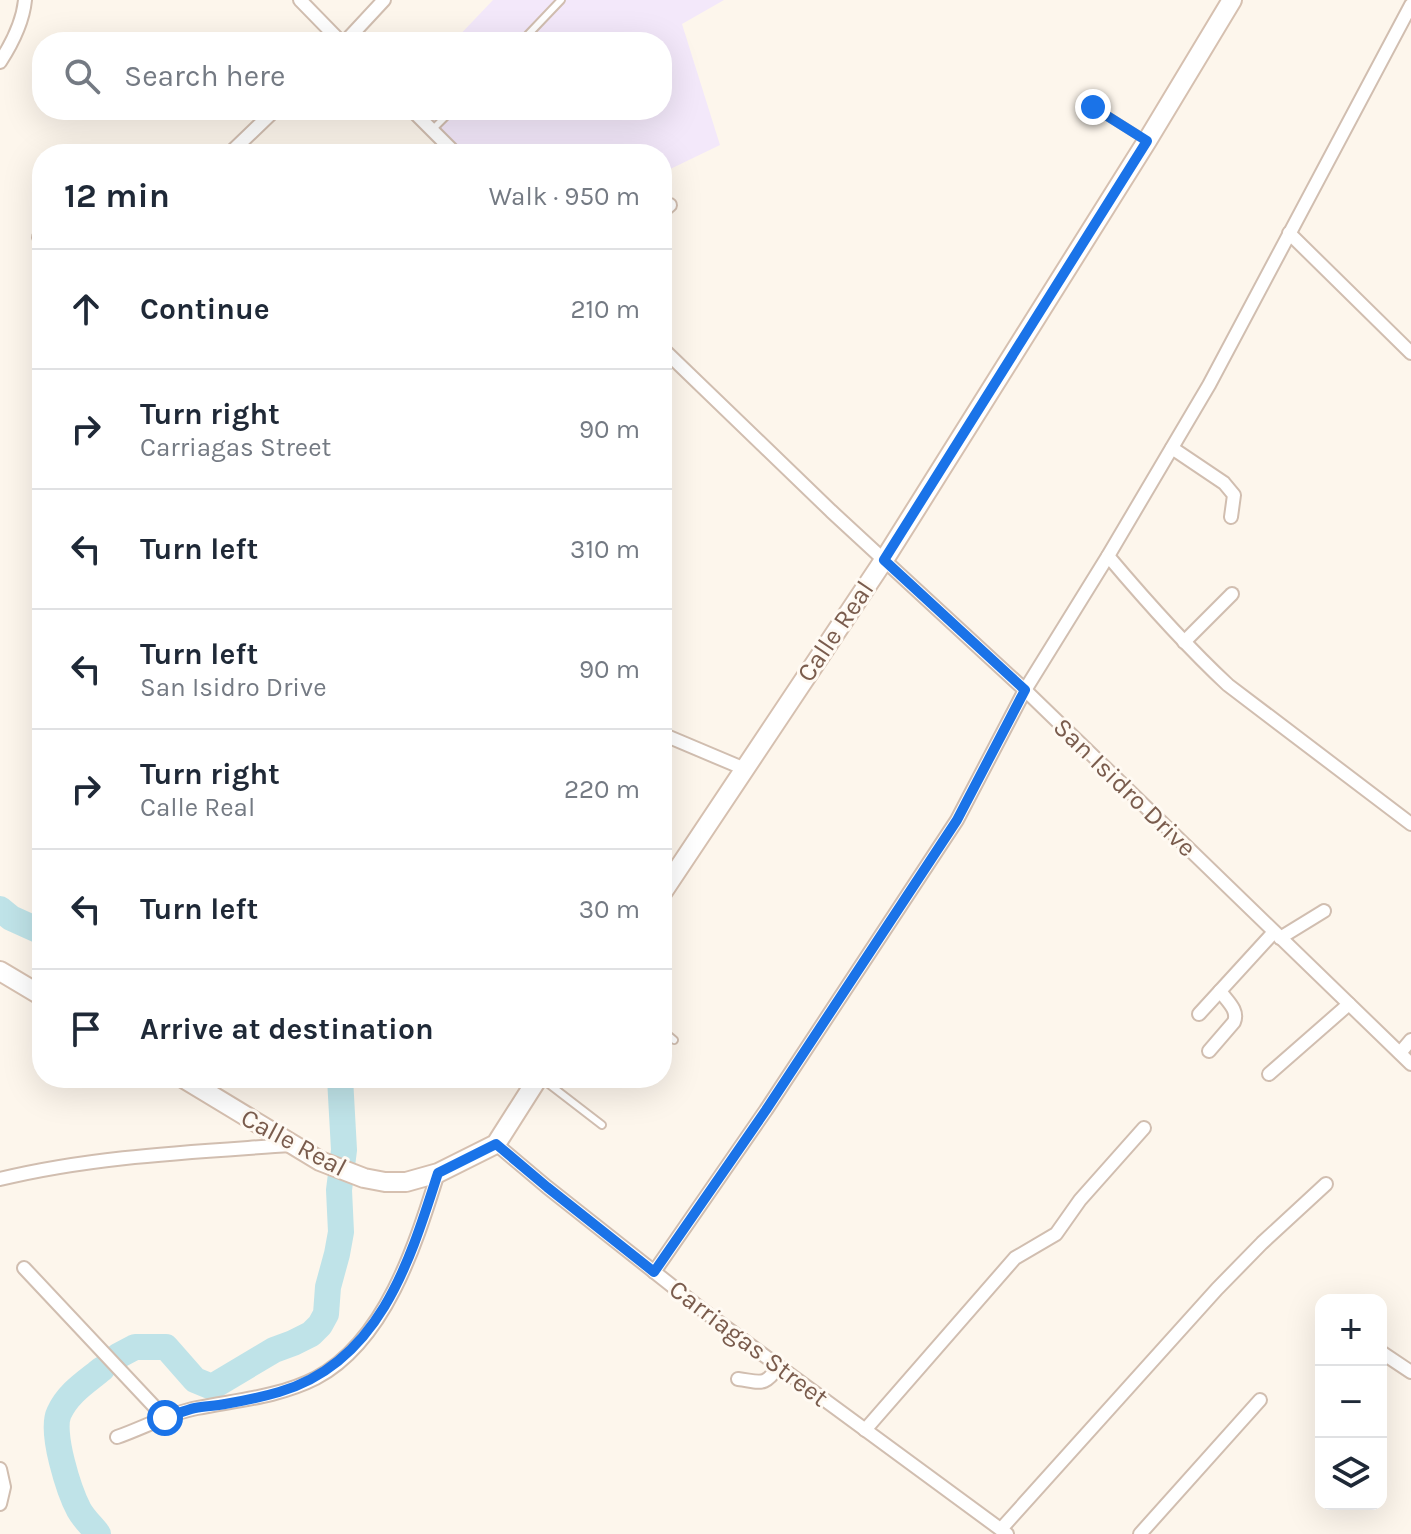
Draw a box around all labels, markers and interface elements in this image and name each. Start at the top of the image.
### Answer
search box [32,32,672,120]
icon: search [60,54,104,98]
text: Search here [124,58,285,94]
route end [1075,89,1111,125]
text: 12 min [64,176,170,216]
text: Walk · 950 m [489,181,640,212]
icon: ahead [64,287,108,331]
text: Continue [140,291,270,327]
text: 210 m [570,294,640,325]
text: Turn right [140,396,280,432]
icon: right [64,407,108,451]
text: 90 m [579,414,640,445]
text: Carriagas Street [140,432,331,463]
icon: left [64,527,108,571]
text: Turn left [140,531,258,567]
text: 310 m [570,534,640,565]
street label: Calle Real [790,575,880,688]
text: Turn left [140,636,258,672]
icon: left [64,647,108,691]
text: 90 m [579,654,640,685]
text: San Isidro Drive [140,672,327,703]
street label: San Isidro Drive [1047,711,1202,863]
text: Turn right [140,756,280,792]
icon: right [64,767,108,811]
text: 220 m [564,774,640,805]
text: Calle Real [140,792,255,823]
icon: left [64,887,108,931]
text: Turn left [140,891,258,927]
text: 30 m [579,894,640,925]
icon: arrive [64,1007,108,1051]
text: Arrive at destination [140,1011,434,1047]
street label: Calle Real [236,1102,352,1183]
street label: Carriagas Street [663,1273,835,1413]
map controls [1315,1294,1387,1510]
button: + [1315,1294,1387,1366]
button: − [1315,1366,1387,1438]
route start [147,1400,183,1436]
button: layers [1315,1438,1387,1510]

